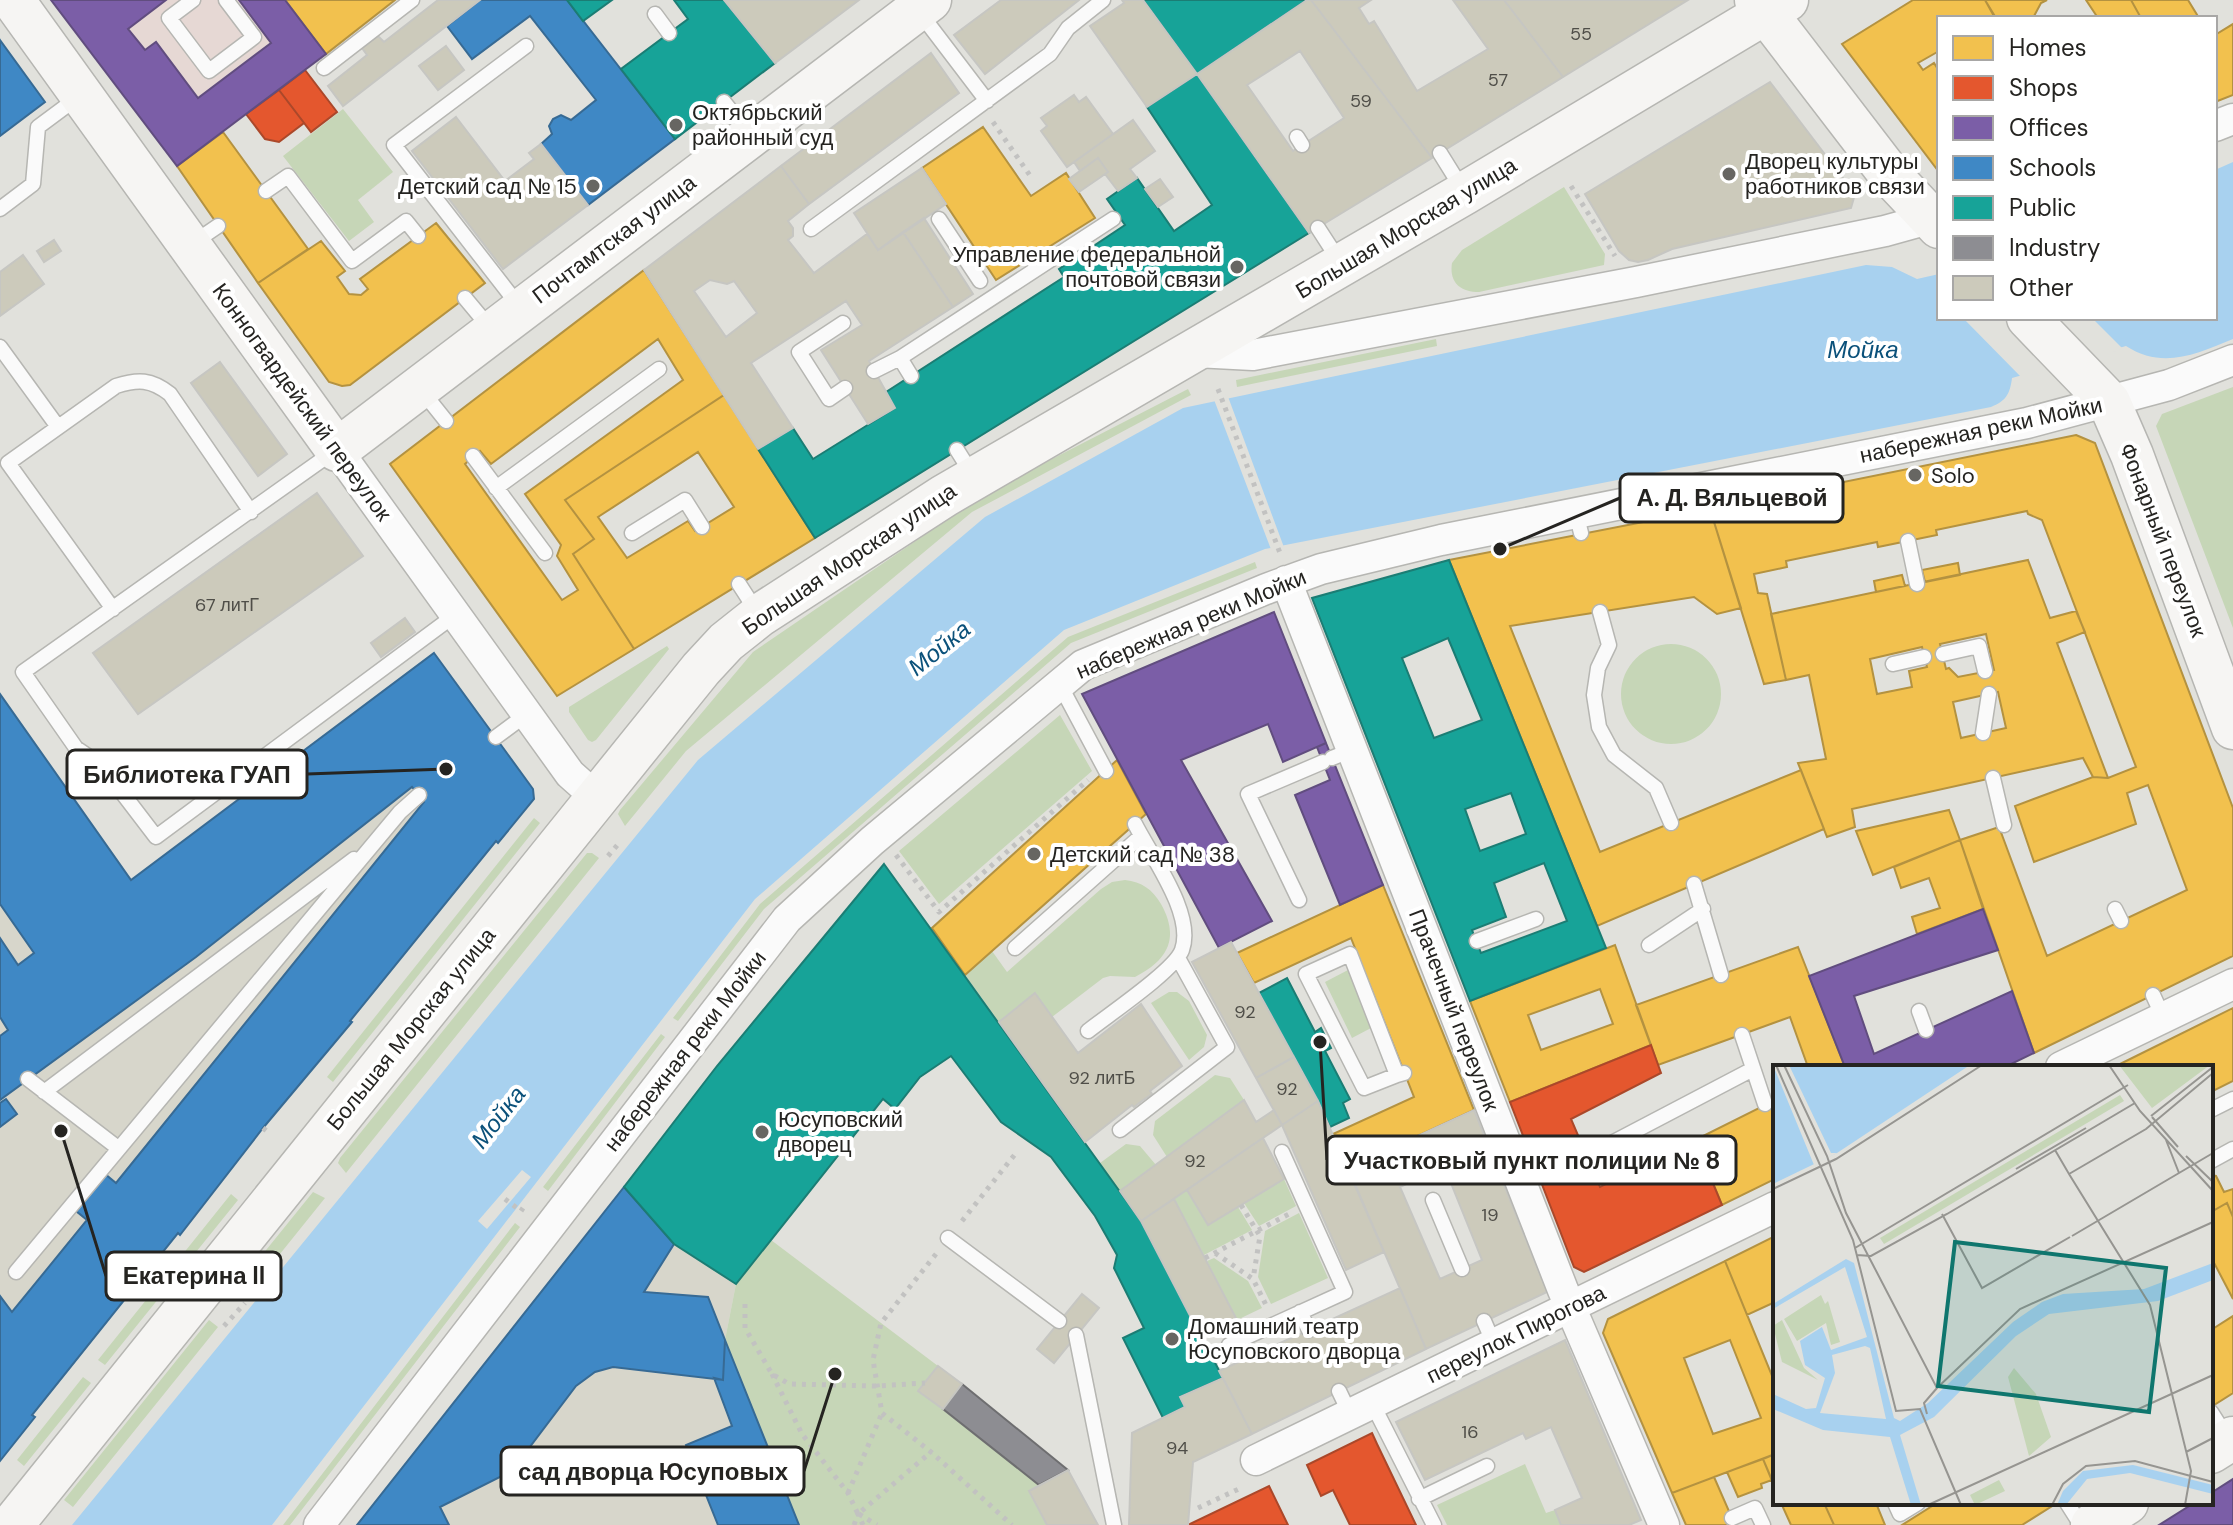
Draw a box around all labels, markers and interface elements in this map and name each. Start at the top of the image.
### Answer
legend [1937,16,2217,320]
house number: 55 [1570,22,1592,46]
text: Homes [2009,32,2087,63]
house number: 57 [1488,68,1508,92]
text: Shops [2009,72,2078,103]
house number: 59 [1350,89,1372,113]
place label: Октябрьский районный суд [692,98,834,152]
text: Offices [2009,112,2089,143]
marker: Октябрьский районный суд [667,116,685,134]
place label: Дворец культуры работников связи [1745,147,1925,201]
street label: Большая Морская улица [1290,150,1522,306]
text: Schools [2009,152,2096,183]
marker: Дворец культуры работников связи [1720,165,1738,183]
street label: Почтамтская улица [526,167,702,310]
place label: Детский сад № 15 [398,172,577,201]
marker: Детский сад № 15 [584,177,602,195]
text: Public [2009,192,2077,223]
text: Industry [2009,232,2100,263]
place label: Управление федеральной почтовой связи [952,240,1221,294]
marker: Управление федеральной почтовой связи [1228,258,1246,276]
text: Other [2009,272,2073,303]
street label: Конногвардейский переулок [206,277,398,527]
water label: Мойка [1827,334,1899,365]
street label: набережная реки Мойки [1857,390,2105,470]
street label: Фонарный переулок [2113,439,2213,641]
place label: Solo [1931,461,1975,490]
marker: Solo [1906,466,1924,484]
callout: А. Д. Вяльцевой [1620,474,1843,522]
street label: Большая Морская улица [736,476,963,642]
text: А. Д. Вяльцевой [1636,482,1828,513]
street label: набережная реки Мойки [1072,562,1310,686]
house number: 67 литГ [195,593,259,617]
water label: Мойка [902,613,976,683]
callout: Библиотека ГУАП [67,750,307,798]
text: Библиотека ГУАП [83,759,291,790]
place label: Детский сад № 38 [1050,840,1235,869]
marker: Детский сад № 38 [1025,845,1043,863]
street label: Прачечный переулок [1402,905,1506,1116]
street label: Большая Морская улица [320,921,502,1136]
street label: набережная реки Мойки [597,945,773,1157]
house number: 92 [1234,1000,1256,1024]
inset map [1773,1065,2213,1505]
house number: 92 литБ [1069,1066,1135,1090]
house number: 92 [1276,1077,1298,1101]
water label: Мойка [464,1079,532,1155]
place label: Юсуповский дворец [778,1105,903,1159]
marker: Юсуповский дворец [753,1123,771,1141]
callout: Участковый пункт полиции № 8 [1327,1136,1736,1184]
text: Участковый пункт полиции № 8 [1343,1145,1721,1176]
house number: 92 [1184,1149,1206,1173]
house number: 19 [1482,1203,1498,1227]
callout: Екатерина II [106,1252,281,1300]
text: Екатерина II [123,1260,265,1291]
street label: переулок Пирогова [1422,1278,1611,1390]
place label: Домашний театр Юсуповского дворца [1188,1312,1401,1366]
marker: Домашний театр Юсуповского дворца [1163,1330,1181,1348]
house number: 16 [1462,1420,1478,1444]
house number: 94 [1166,1436,1188,1460]
callout: сад дворца Юсуповых [501,1447,804,1495]
text: сад дворца Юсуповых [518,1456,789,1487]

